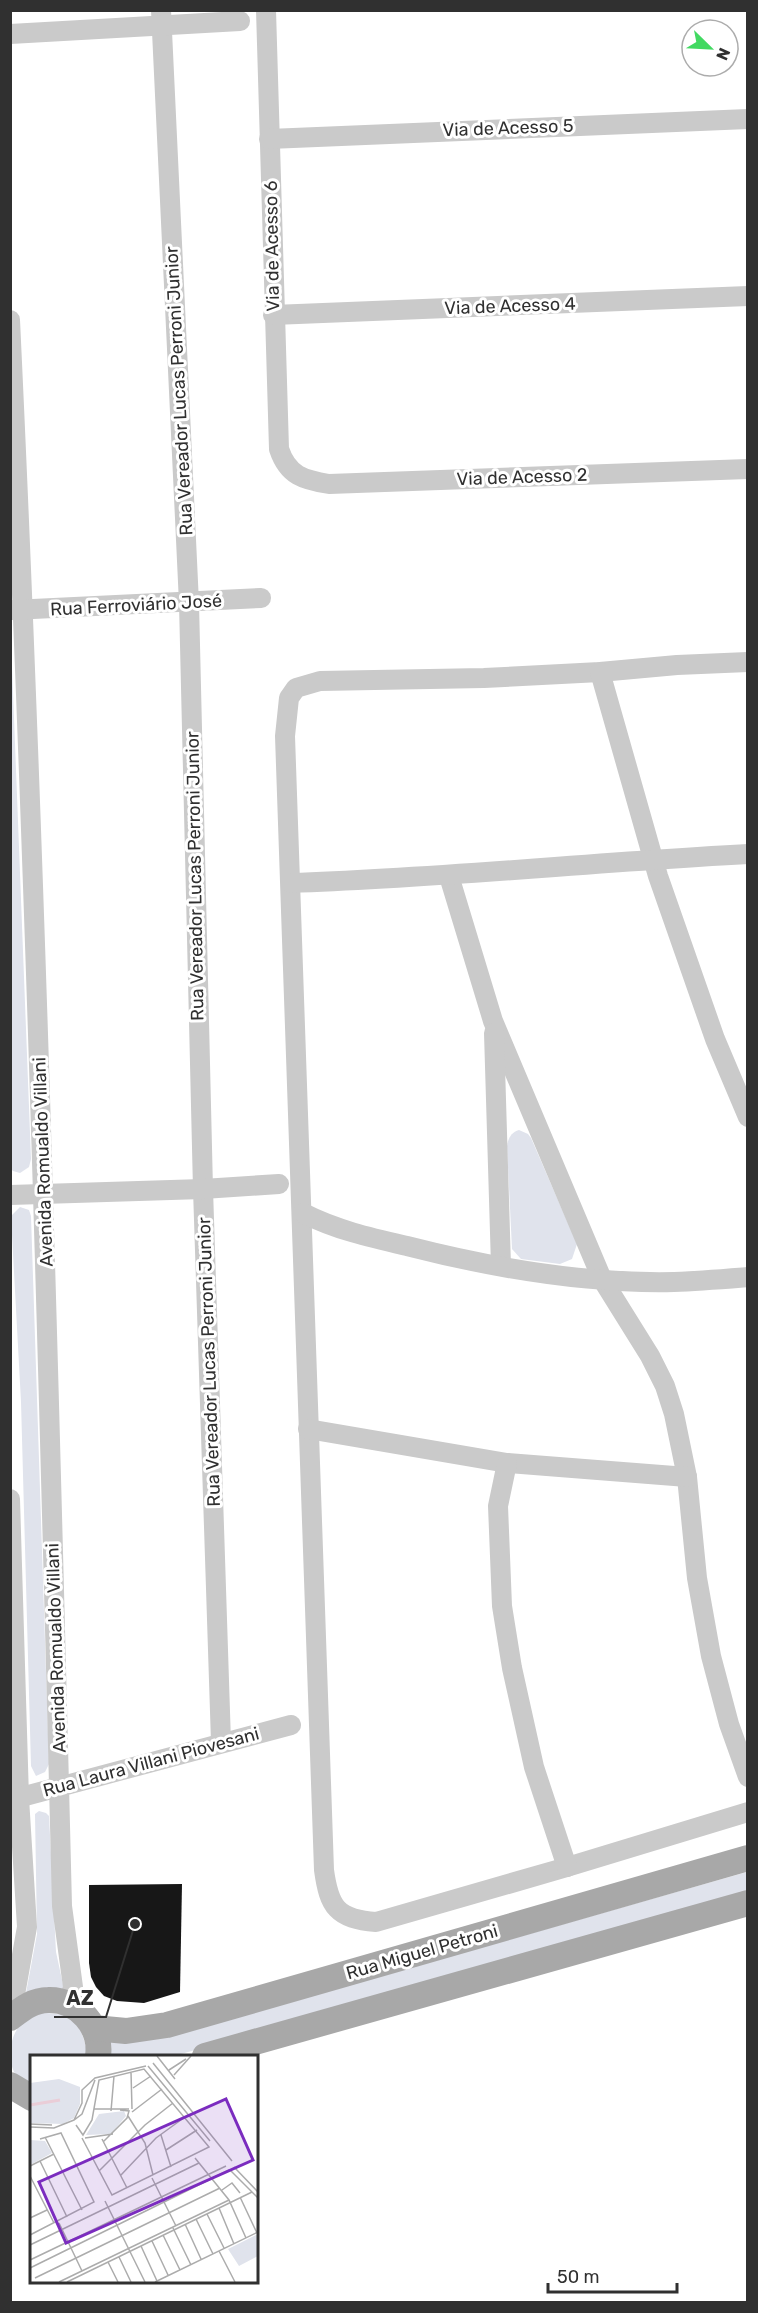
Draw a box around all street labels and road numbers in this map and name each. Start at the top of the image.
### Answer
street label: Via de Acesso 5 [442,115,574,141]
street label: Via de Acesso 6 [260,180,284,312]
street label: Rua Vereador Lucas Perroni Junior [160,246,198,536]
street label: Via de Acesso 4 [444,293,576,319]
street label: Via de Acesso 2 [456,464,588,490]
street label: Rua Ferroviário José [50,590,222,620]
street label: Rua Vereador Lucas Perroni Junior [181,731,209,1021]
street label: Avenida Romualdo Villani [28,1057,58,1267]
street label: Rua Vereador Lucas Perroni Junior [193,1217,225,1507]
street label: Avenida Romualdo Villani [41,1543,71,1753]
street label: Rua Laura Villani Piovesani [41,1723,261,1801]
street label: Rua Miguel Petroni [344,1920,500,1984]

